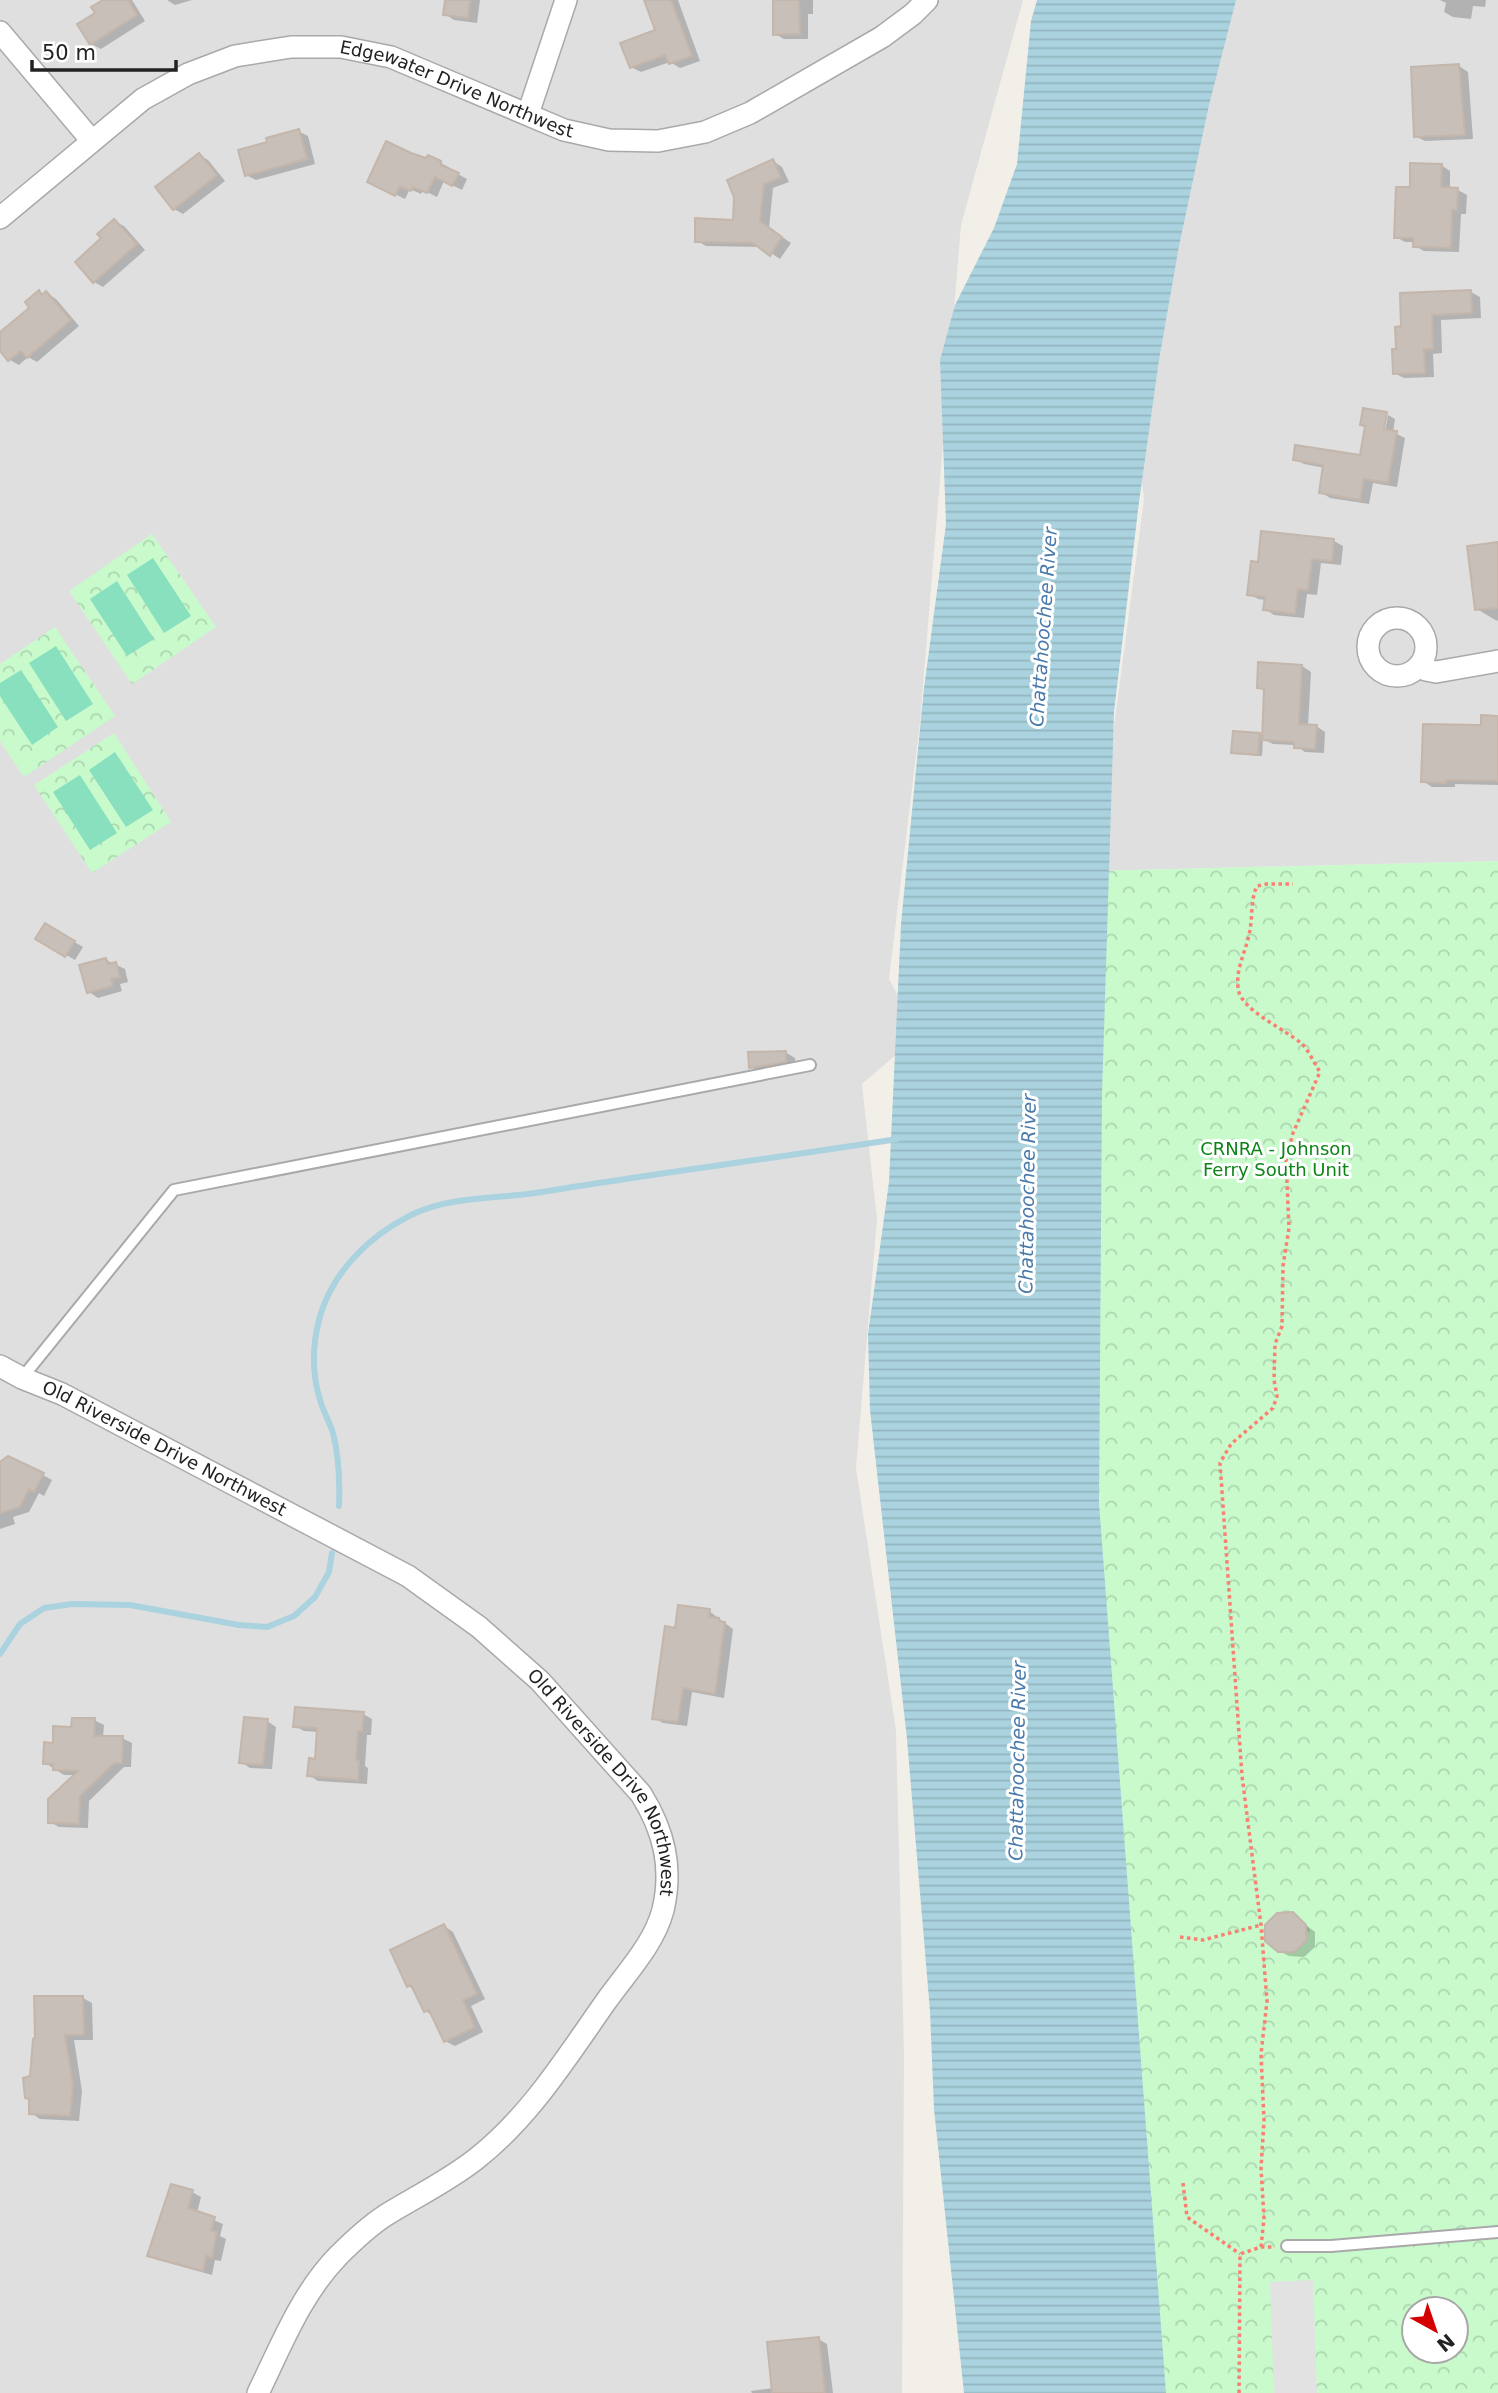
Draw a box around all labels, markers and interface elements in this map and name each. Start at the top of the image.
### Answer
scale bar [32,28,175,72]
street label: Edgewater Drive Northwest [338,36,575,142]
text: 50 m [42,41,96,65]
water label: Chattahoochee River [1025,525,1061,727]
water label: Chattahoochee River [1014,1093,1040,1294]
park label: CRNRA - Johnson Ferry South Unit [1200,1138,1352,1180]
street label: Old Riverside Drive Northwest [40,1376,290,1520]
water label: Chattahoochee River [1004,1660,1030,1861]
street label: Old Riverside Drive Northwest [524,1664,678,1898]
north arrow [1400,2295,1470,2365]
text: N [1433,2329,1459,2357]

